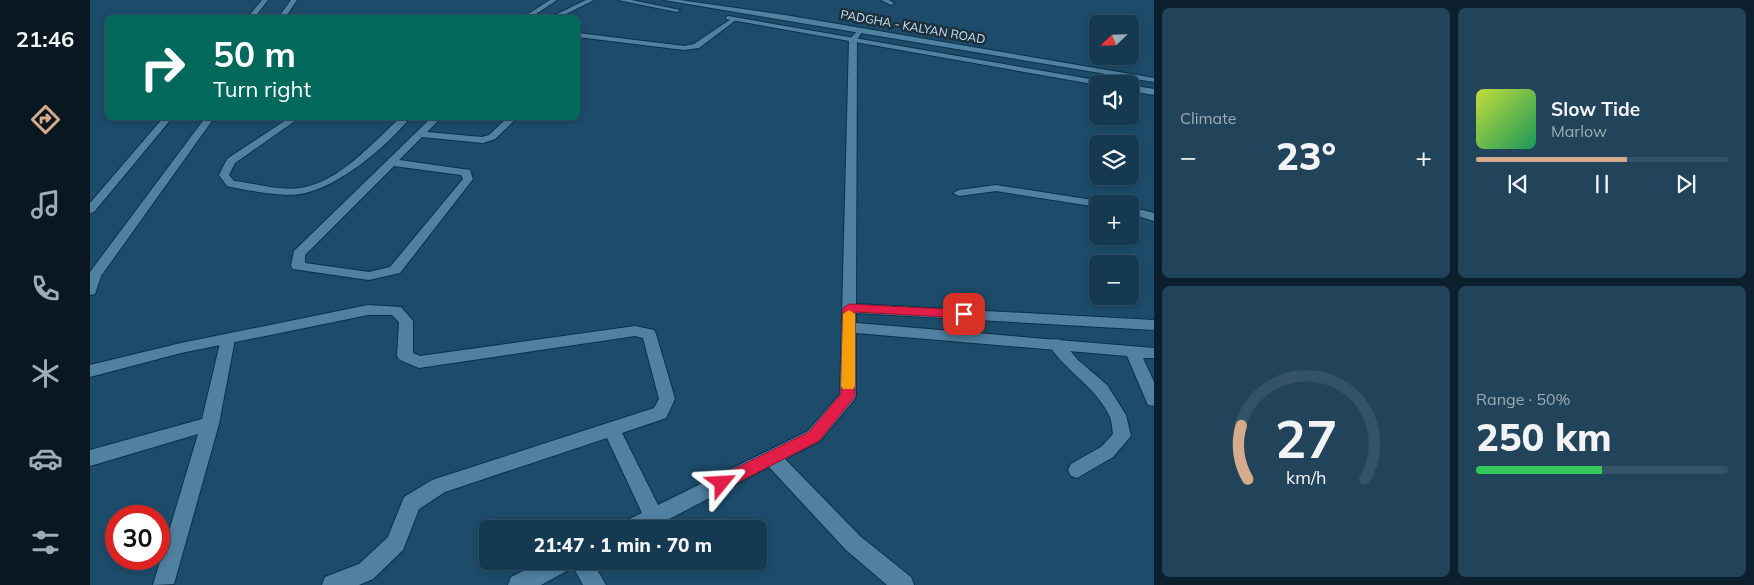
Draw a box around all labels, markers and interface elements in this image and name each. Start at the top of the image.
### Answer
street label: PADGHA - KALYAN ROAD [840,6,987,47]
north arrow [1089,15,1139,65]
map controls [1089,15,1139,305]
text: 21:46 [16,25,74,53]
text: 50 m [213,32,296,76]
icon: right [130,35,195,100]
text: Turn right [213,75,311,103]
button: sound [1089,75,1139,125]
text: Slow Tide [1551,97,1640,121]
icon: directions [28,102,63,137]
text: Climate [1180,108,1236,128]
text: Marlow [1551,121,1607,141]
text: 23° [1276,132,1336,180]
button: layers [1089,135,1139,185]
text: − [1180,139,1197,174]
text: + [1415,139,1432,174]
icon: previous [1504,170,1532,198]
icon: pause [1588,170,1616,198]
icon: next [1672,170,1700,198]
icon: music [28,187,63,222]
button: + [1089,195,1139,245]
button: − [1089,255,1139,305]
icon: phone [28,271,63,306]
pin [943,293,985,335]
icon: arrive [950,300,978,328]
icon: climate [28,356,63,391]
text: Range · 50% [1476,389,1571,409]
text: 27 [1275,406,1337,471]
text: 250 km [1476,413,1612,461]
icon: car [28,441,63,476]
position arrow [695,456,747,508]
text: km/h [1286,466,1326,488]
speed limit sign: 30 [105,505,170,570]
icon: filters [28,525,63,560]
text: 21:47 · 1 min · 70 m [534,533,712,557]

